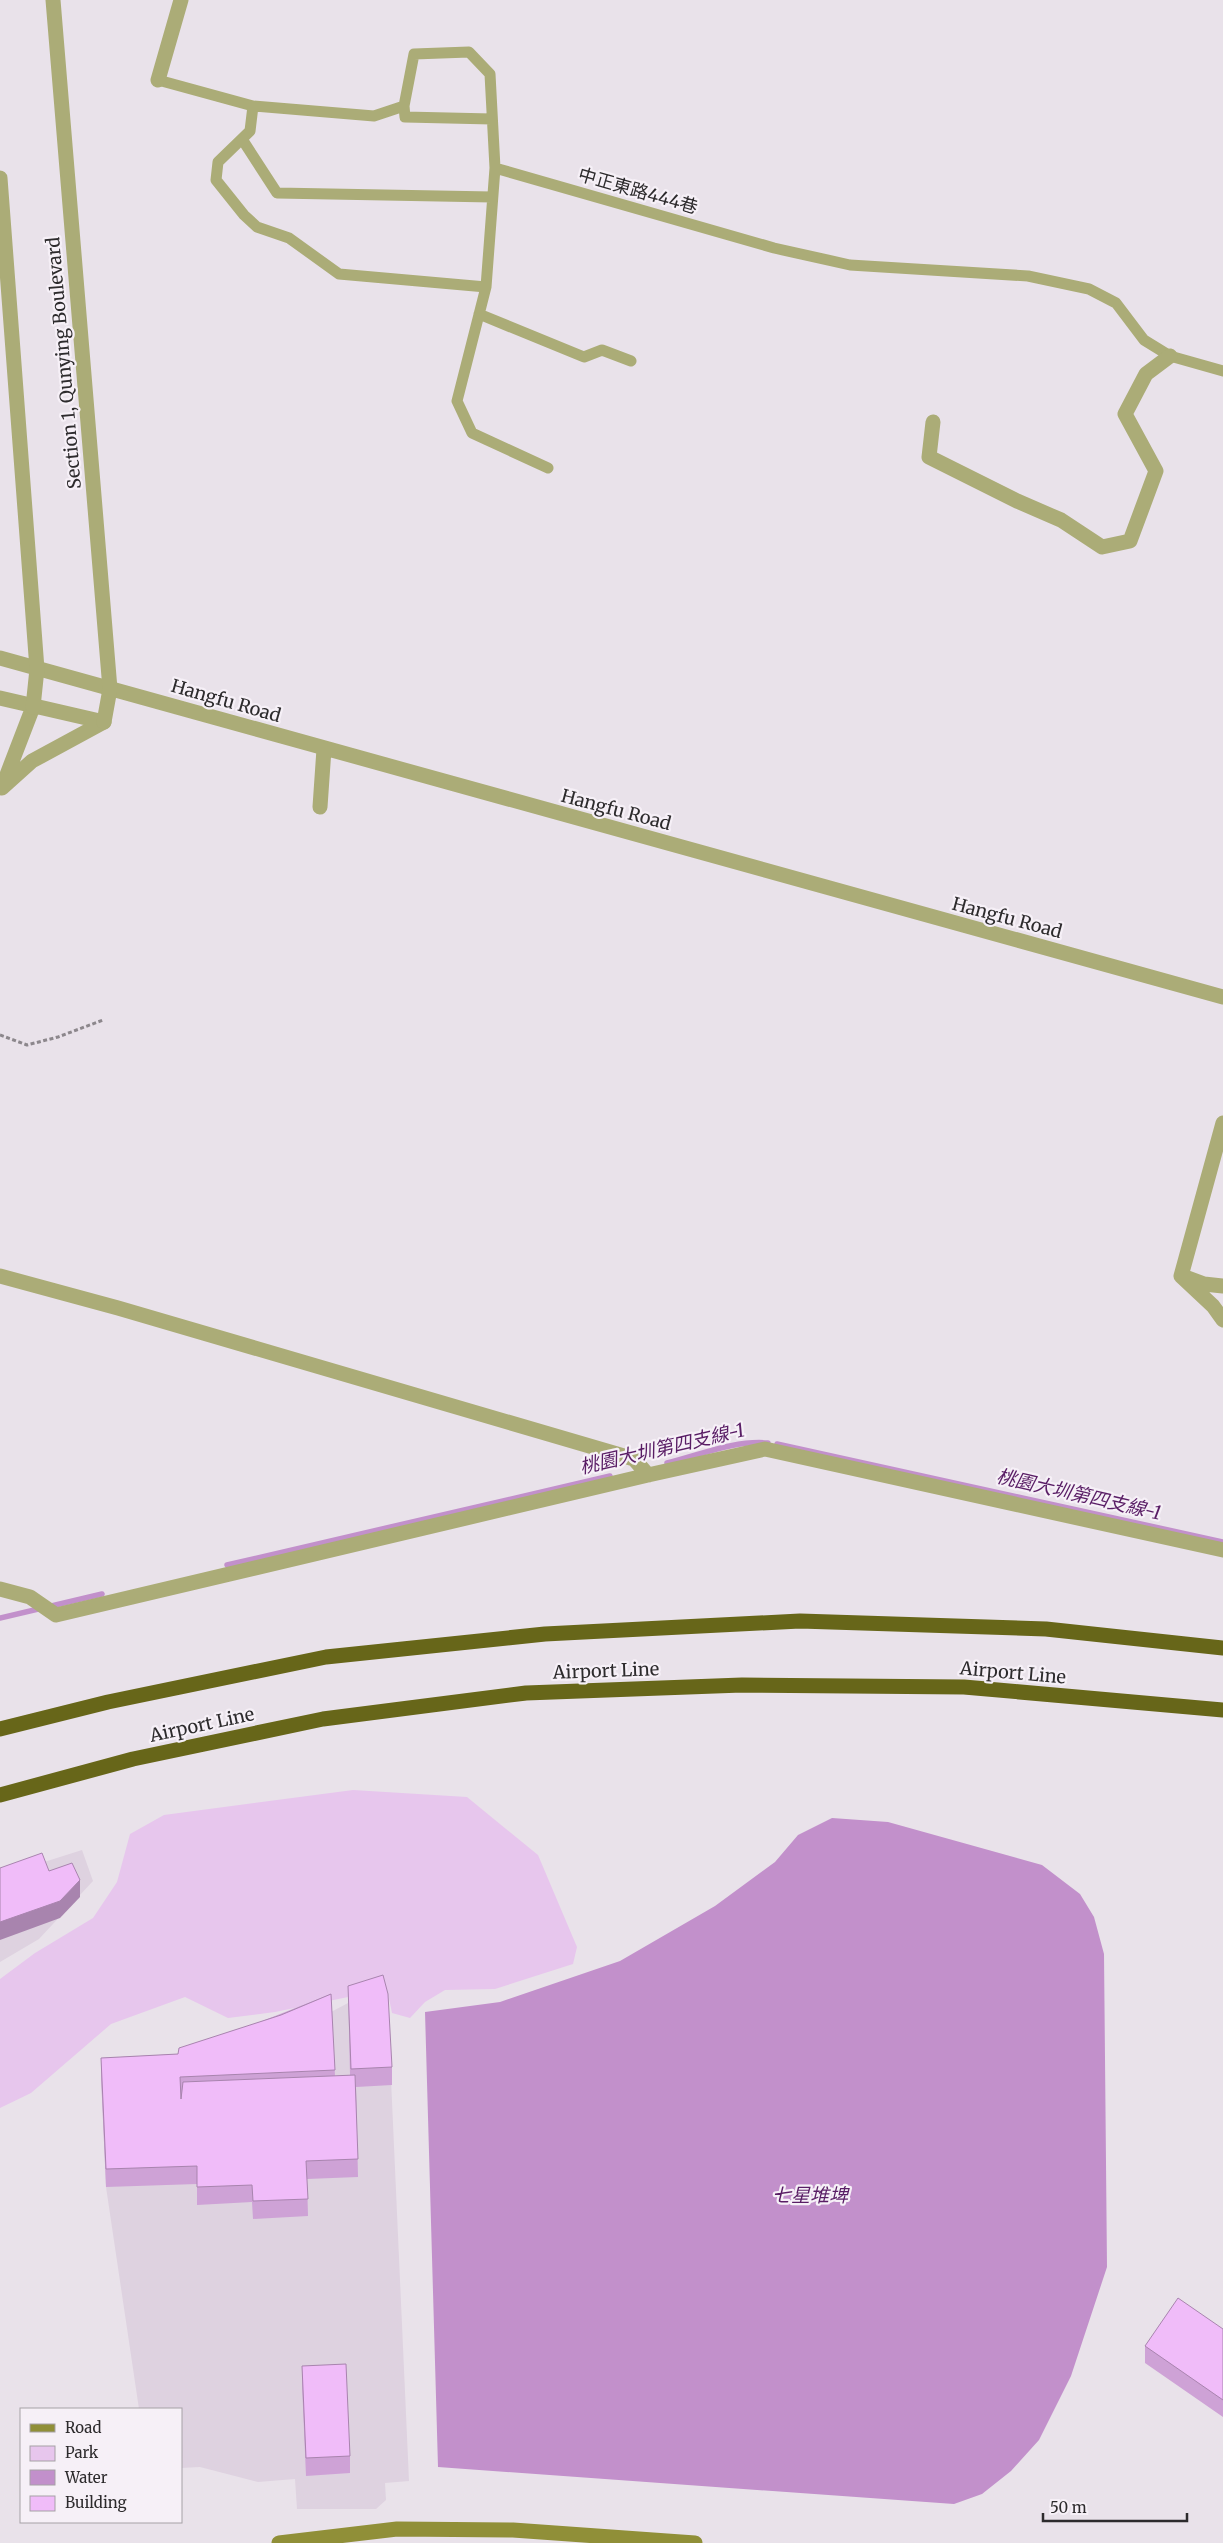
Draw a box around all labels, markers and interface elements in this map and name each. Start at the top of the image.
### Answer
street label: 中正東路444巷 [576,162,701,219]
street label: Section 1, Qunying Boulevard [41,236,86,490]
street label: Hangfu Road [169,674,284,727]
street label: Hangfu Road [559,784,674,835]
street label: Hangfu Road [950,892,1065,943]
water label: 桃園大圳第四支線-1 [577,1417,747,1479]
water label: 桃園大圳第四支線-1 [994,1463,1164,1525]
street label: Airport Line [958,1656,1067,1689]
street label: Airport Line [551,1657,660,1684]
street label: Airport Line [147,1702,256,1747]
water label: 七星堆埤 [772,2183,850,2207]
legend [20,2408,182,2523]
text: Road [65,2418,101,2437]
text: Park [65,2443,99,2462]
text: Water [64,2468,108,2487]
scale bar [1043,2490,1187,2522]
text: Building [65,2493,127,2512]
text: 50 m [1050,2498,1087,2517]

